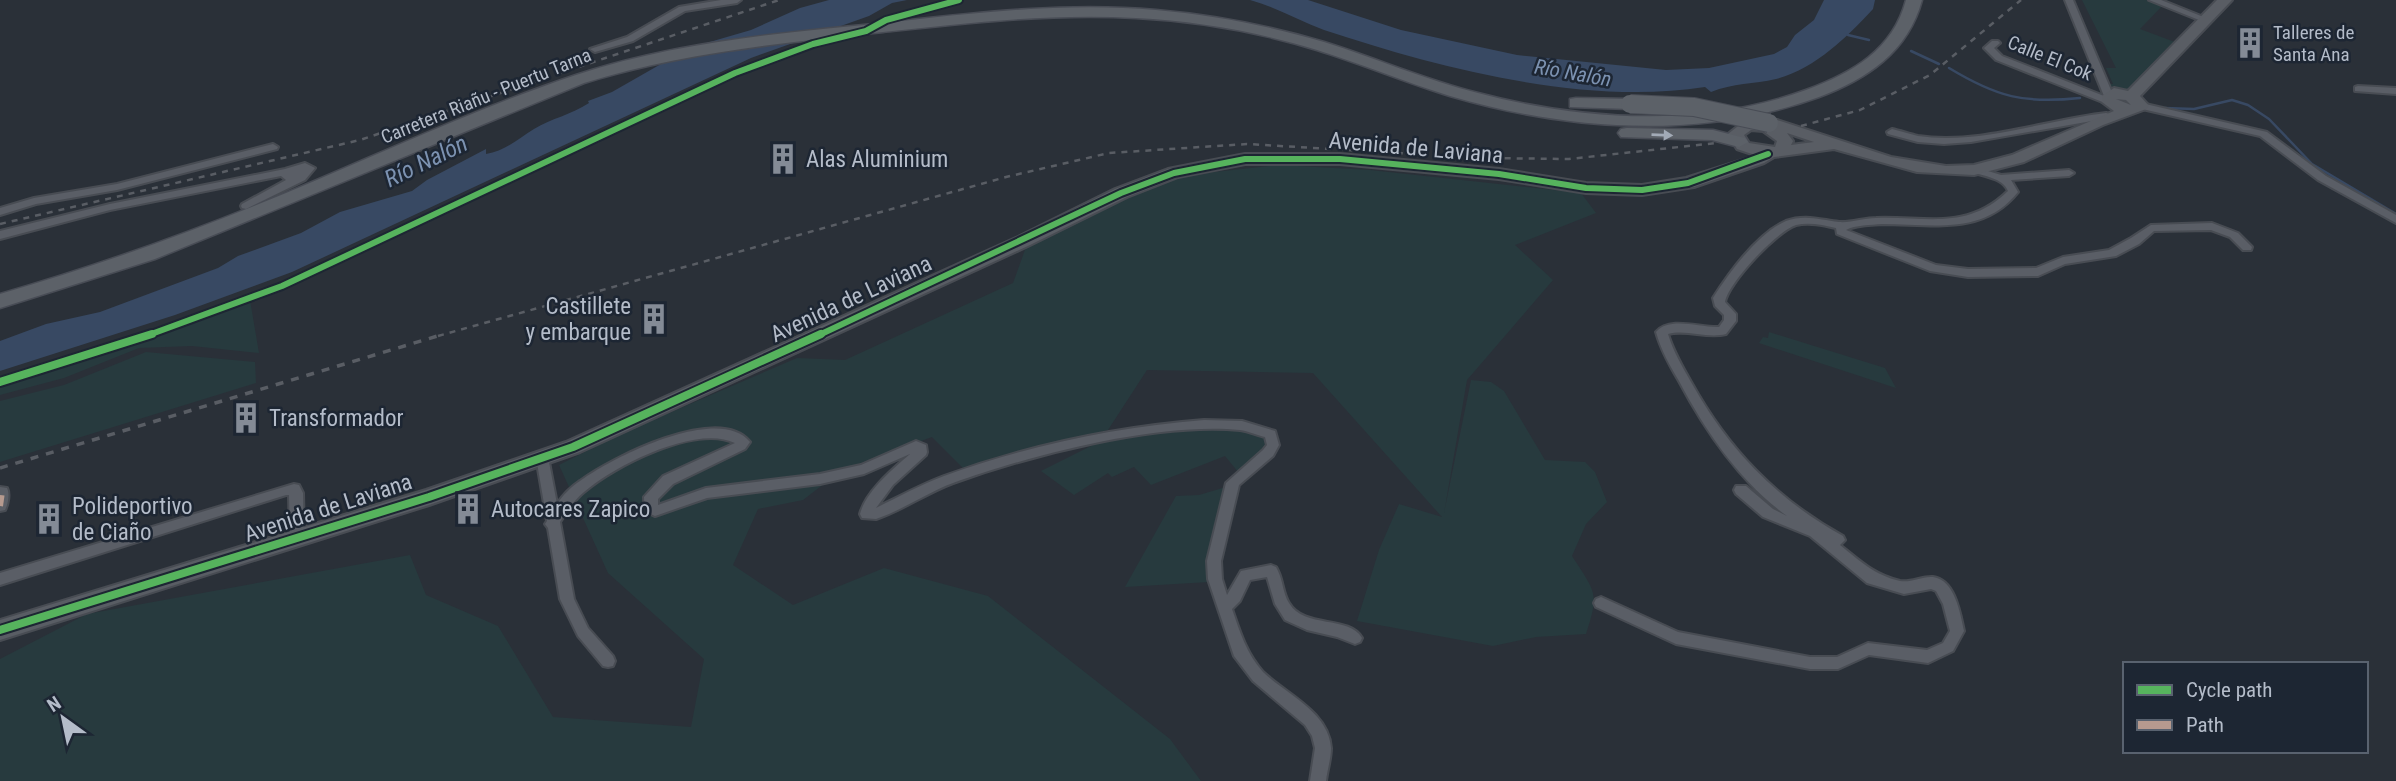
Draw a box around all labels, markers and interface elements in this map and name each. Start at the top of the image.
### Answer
place label: Talleres de Santa Ana [2273,21,2355,66]
building icon: Talleres de Santa Ana [2233,26,2267,60]
street label: Calle El Cok [2004,31,2096,85]
street label: Carretera Riañu - Puertu Tarna [378,43,594,149]
water label: Río Nalón [1533,54,1613,92]
street label: Avenida de Laviana [1328,127,1504,169]
water label: Río Nalón [380,129,472,193]
one-way arrow [1651,129,1673,140]
building icon: Alas Aluminium [766,142,800,176]
place label: Alas Aluminium [806,146,948,173]
street label: Avenida de Laviana [766,250,936,348]
place label: Castillete y embarque [525,293,631,346]
building icon: Castillete y embarque [637,302,671,336]
building icon: Transformador [229,401,263,435]
place label: Transformador [269,405,403,432]
street label: Avenida de Laviana [241,468,415,548]
building icon: Autocares Zapico [451,492,485,526]
place label: Polideportivo de Ciaño [72,493,193,546]
place label: Autocares Zapico [491,496,650,523]
building icon: Polideportivo de Ciaño [32,502,66,536]
legend [2123,662,2368,753]
text: Cycle path [2186,678,2272,702]
north arrow [28,683,98,753]
text: N [43,691,65,717]
text: Path [2186,713,2224,737]

